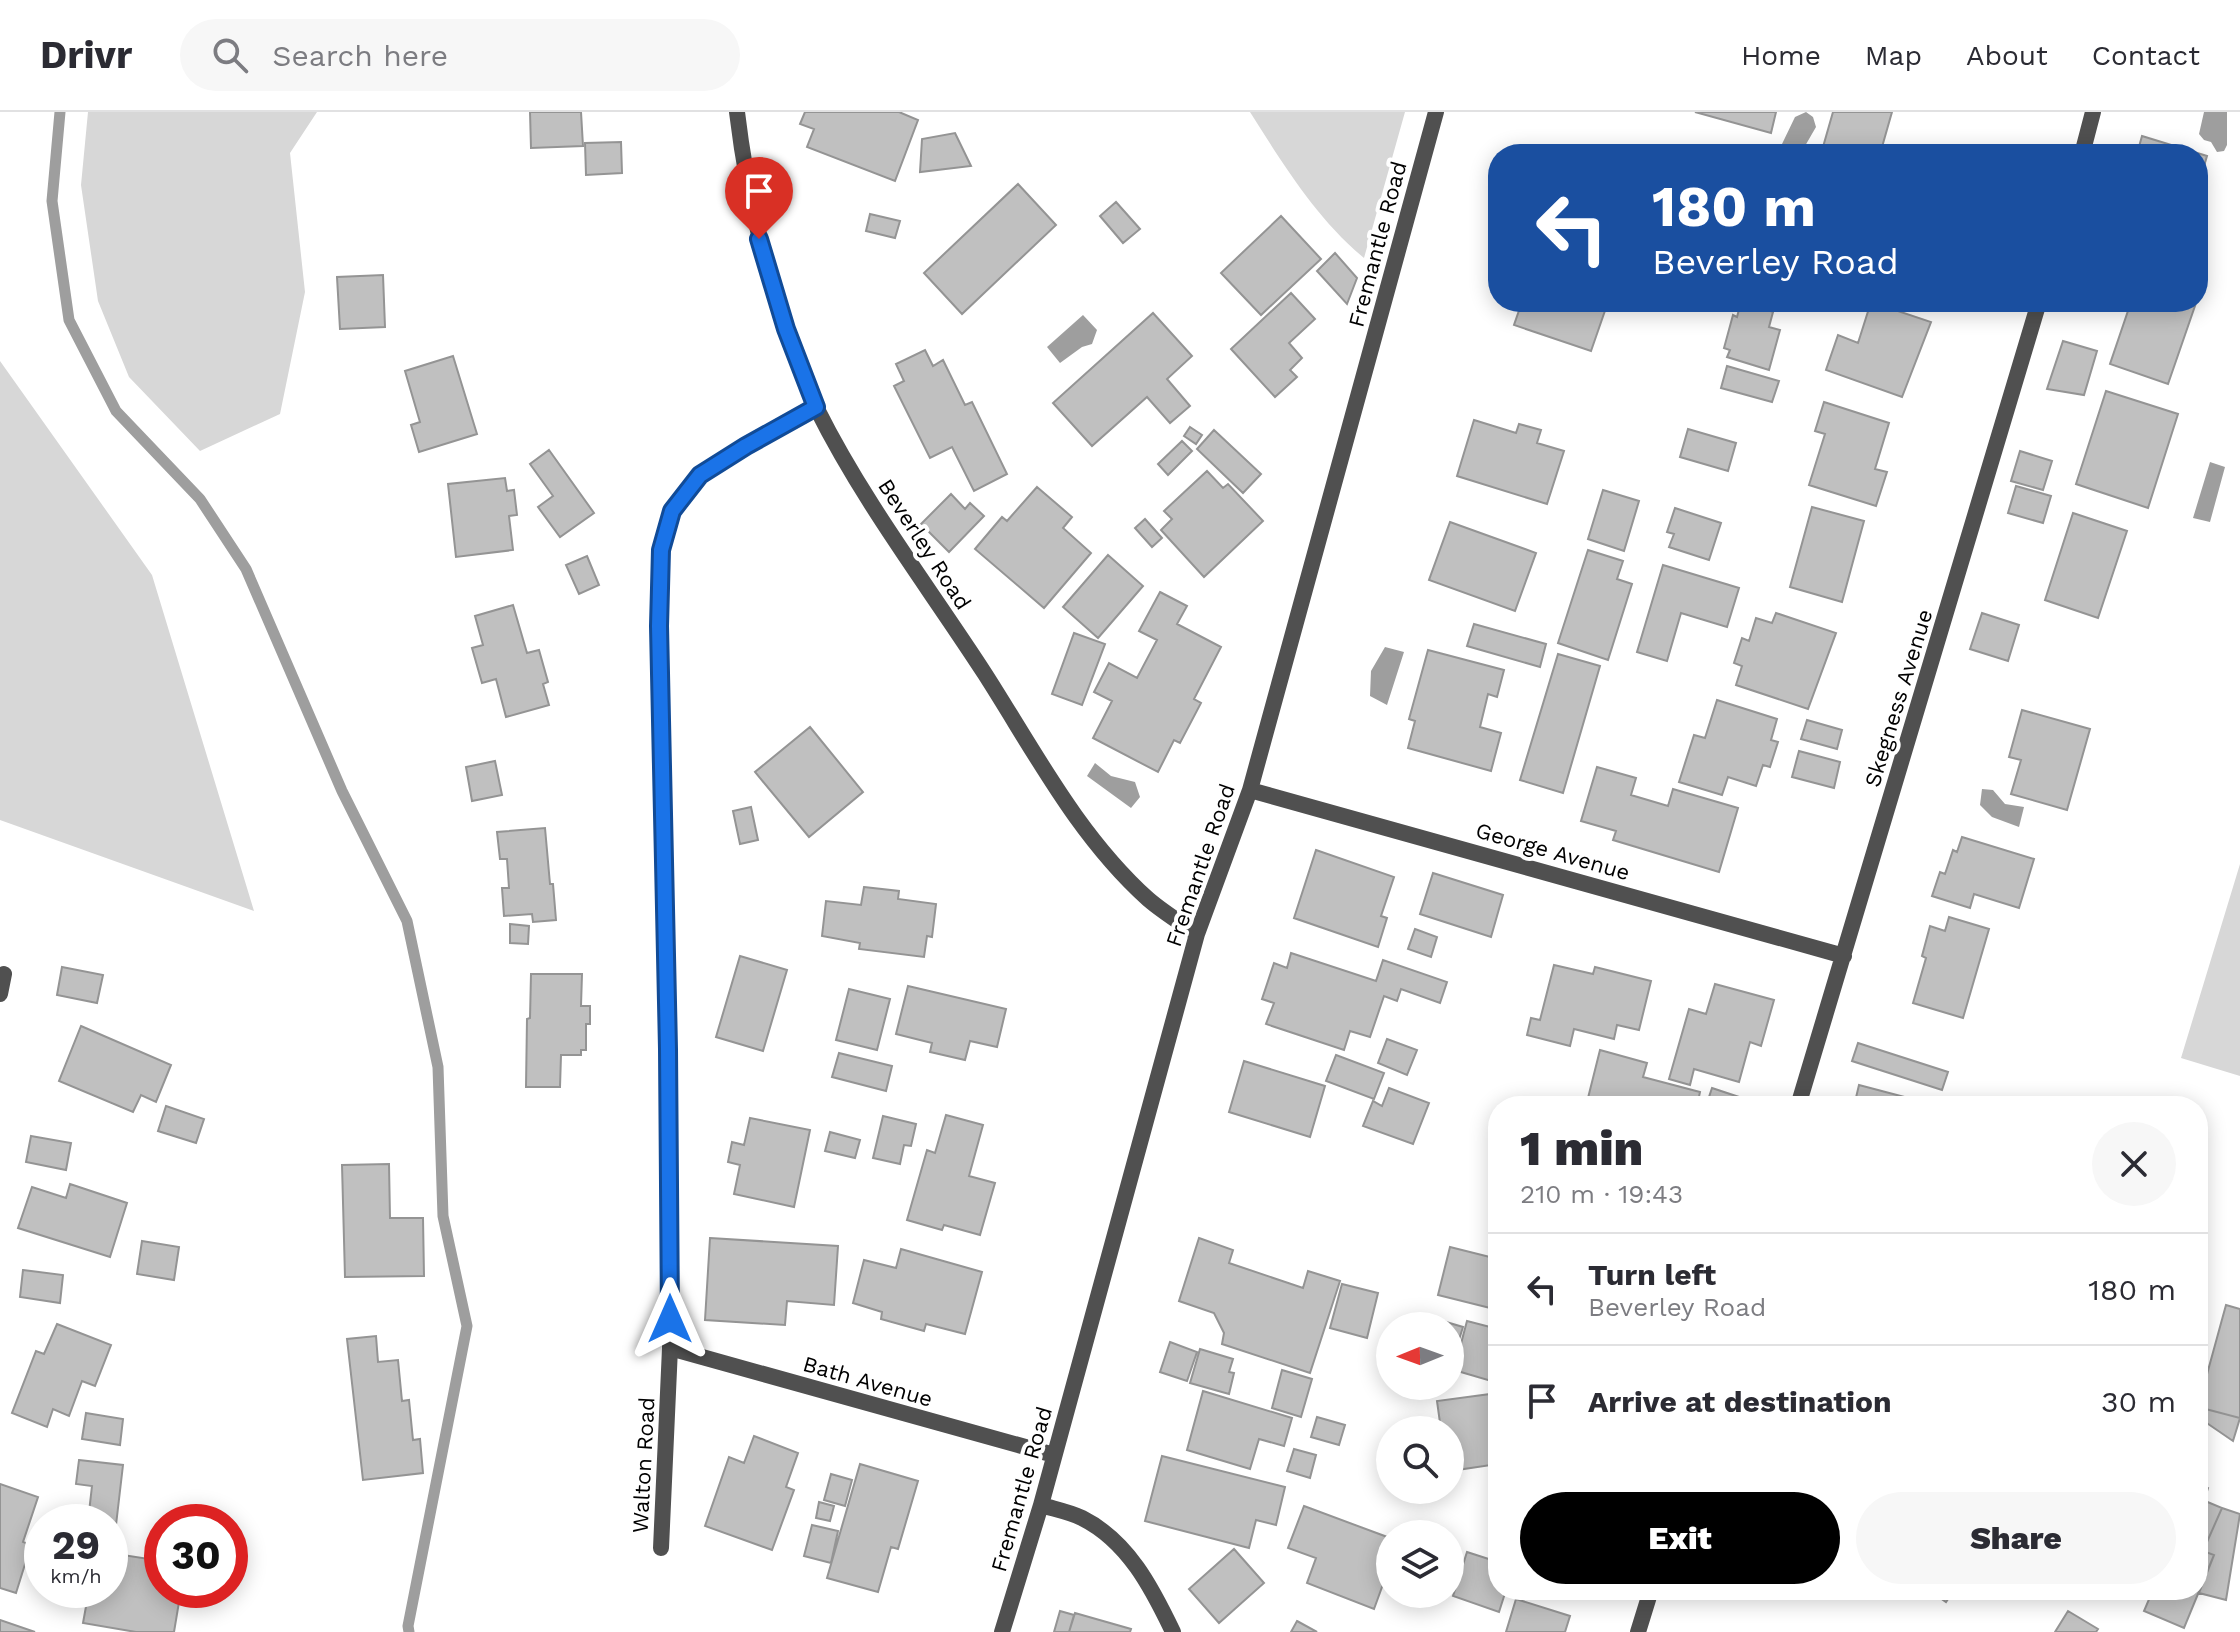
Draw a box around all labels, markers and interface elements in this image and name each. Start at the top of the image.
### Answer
search box [180,19,740,91]
text: Drivr [40,33,132,77]
icon: search [208,33,252,77]
text: Search here [272,38,448,73]
text: Home [1741,39,1821,72]
text: Map [1865,39,1922,72]
text: About [1966,39,2048,72]
text: Contact [2092,39,2200,72]
pin [725,157,793,239]
street label: Fremantle Road [1343,159,1412,330]
icon: arrive [737,169,781,213]
text: 180 m [1652,174,1816,240]
icon: left [1520,176,1624,280]
text: Beverley Road [1652,241,1899,283]
street label: Beverley Road [873,474,976,614]
street label: Skegness Avenue [1860,606,1937,790]
street label: Fremantle Road [1161,780,1240,950]
street label: George Avenue [1473,818,1633,885]
text: 1 min [1520,1120,1643,1177]
button: close [2092,1122,2176,1206]
text: 210 m · 19:43 [1520,1179,1683,1209]
text: Turn left [1588,1257,1716,1292]
icon: left [1520,1267,1564,1311]
text: 180 m [2088,1272,2176,1307]
position arrow [628,1277,712,1361]
text: Beverley Road [1588,1292,1766,1322]
north arrow [1376,1312,1464,1400]
map controls [1376,1312,1464,1608]
street label: Bath Avenue [800,1351,936,1412]
icon: arrive [1520,1379,1564,1423]
text: Arrive at destination [1588,1384,1892,1419]
text: 30 m [2101,1384,2176,1419]
street label: Walton Road [627,1396,660,1534]
street label: Fremantle Road [986,1404,1057,1575]
button: search [1376,1416,1464,1504]
button: Exit [1520,1492,1840,1584]
button: Share [1856,1492,2176,1584]
speed limit sign: 30 [144,1504,248,1608]
button: layers [1376,1520,1464,1608]
text: 29 [52,1522,100,1569]
text: km/h [50,1564,102,1588]

